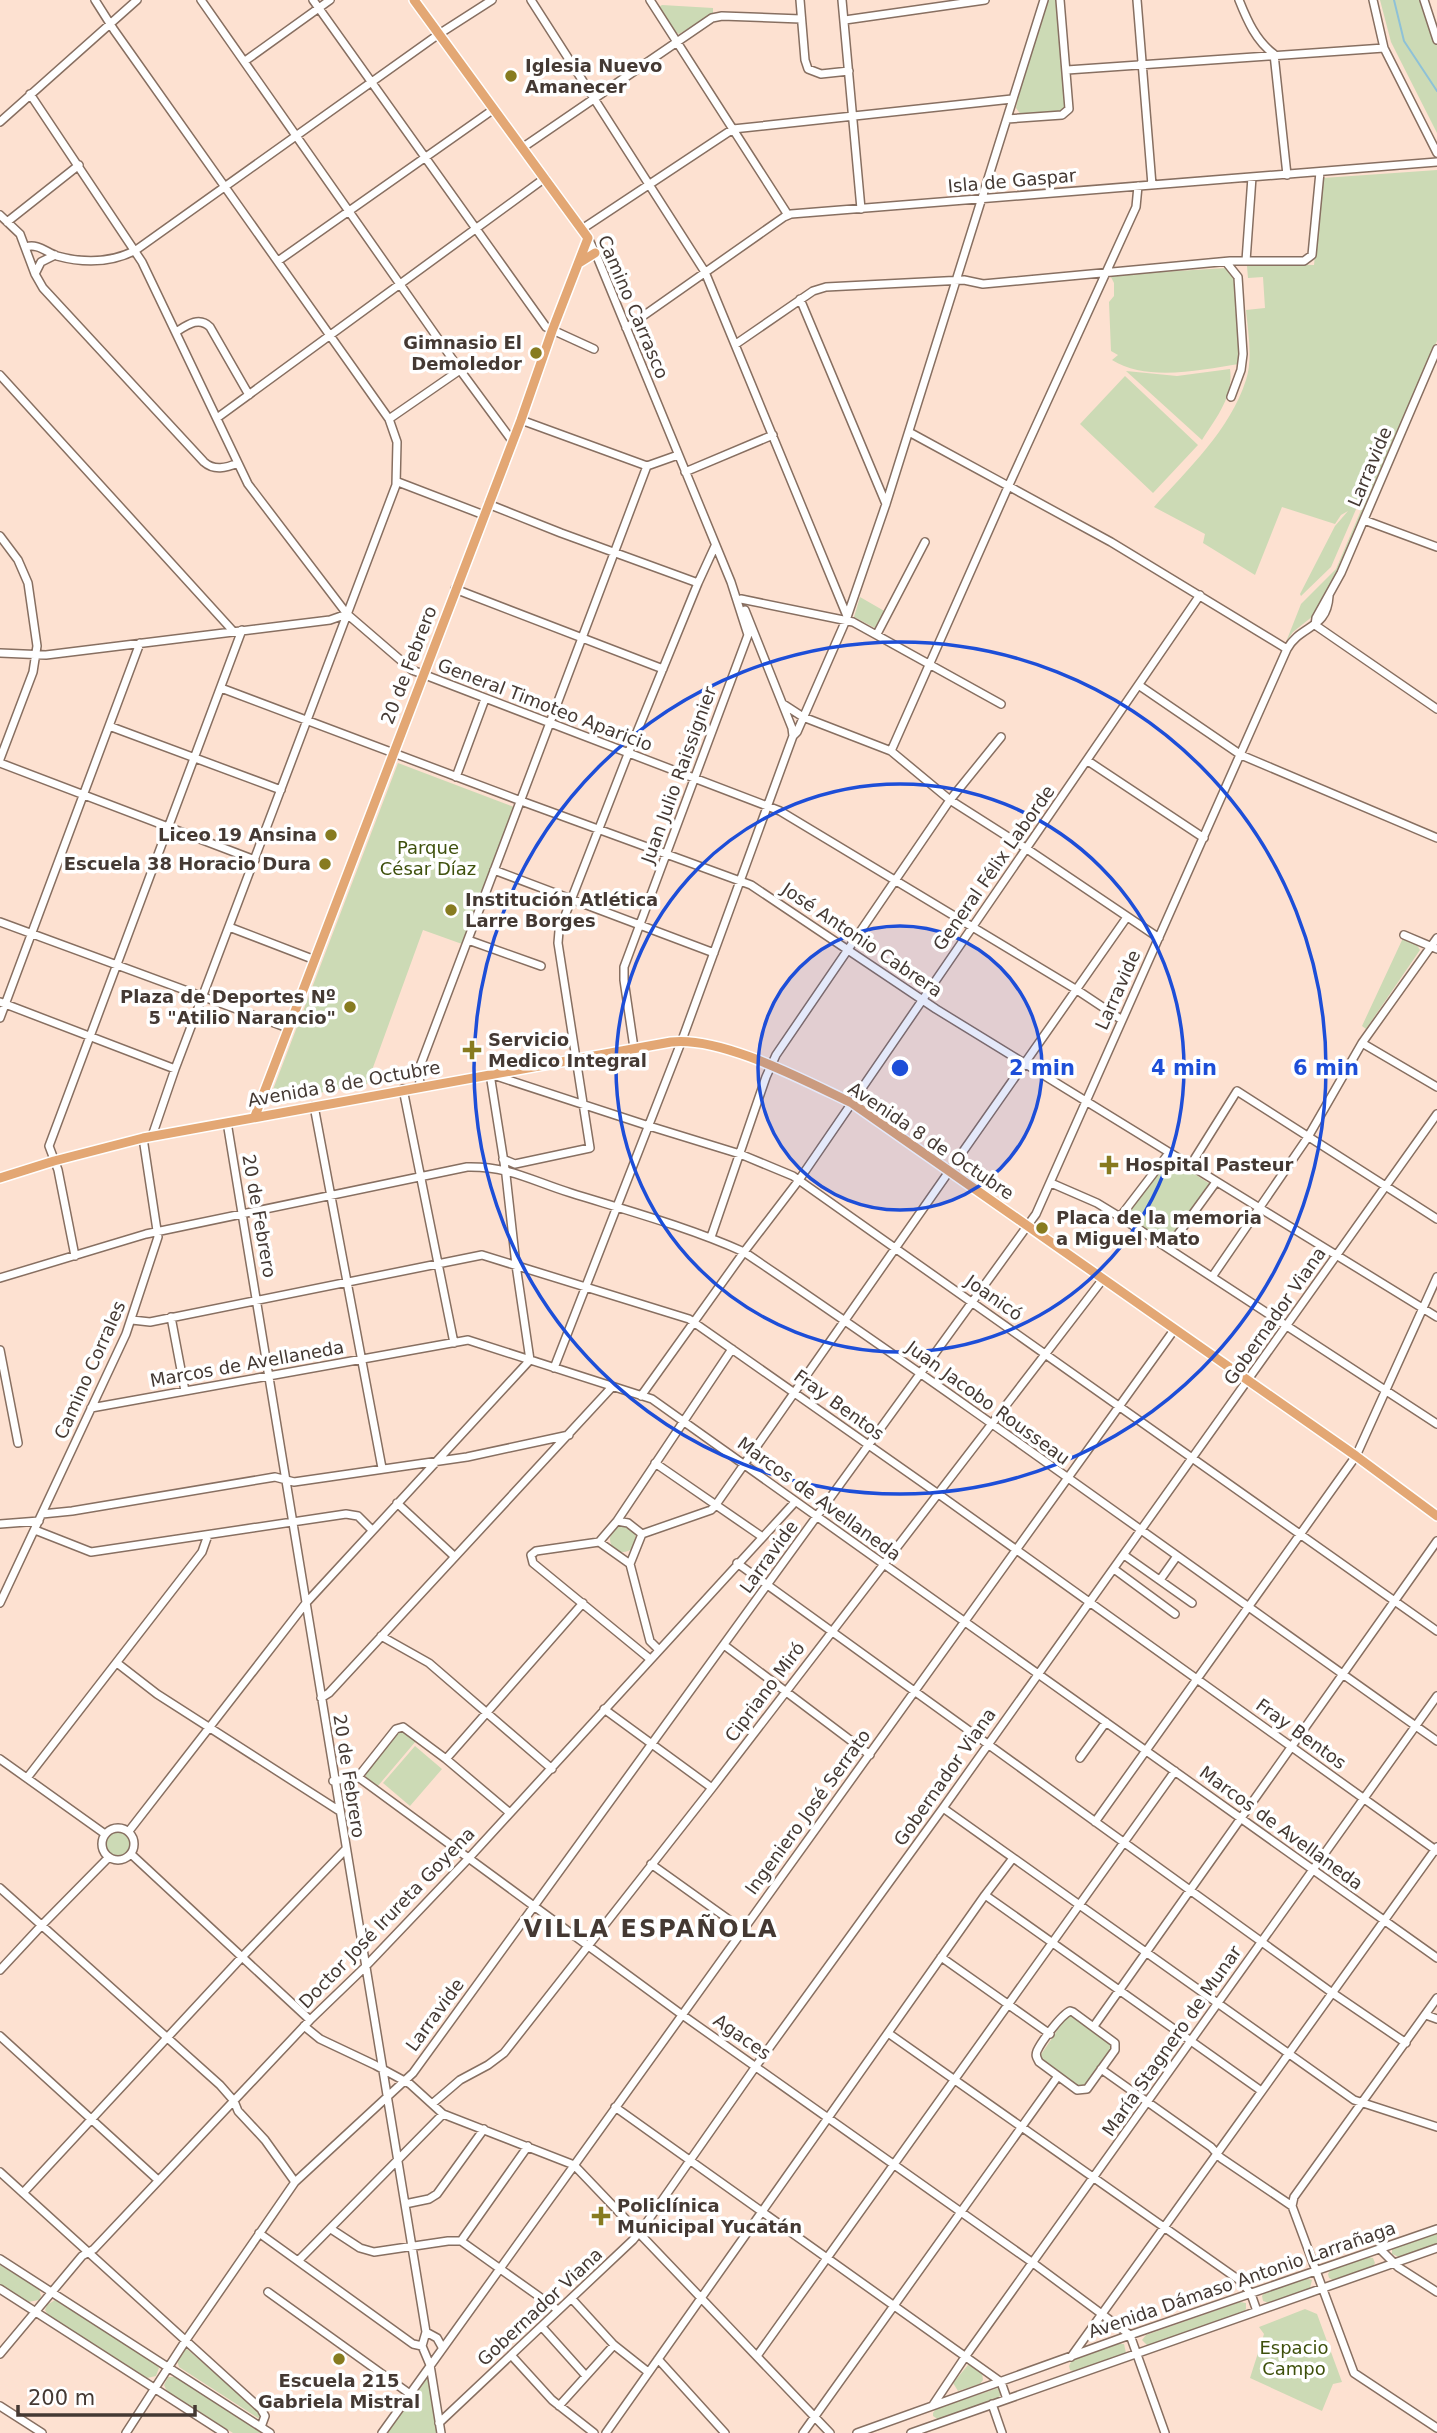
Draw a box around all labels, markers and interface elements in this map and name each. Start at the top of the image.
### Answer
place label: Iglesia Nuevo Amanecer [525,55,662,97]
marker: Iglesia Nuevo Amanecer [503,68,519,84]
street label: Isla de Gaspar [947,164,1078,197]
street label: Camino Carrasco [594,232,673,382]
place label: Gimnasio El Demoledor [403,332,522,374]
marker: Gimnasio El Demoledor [528,345,544,361]
street label: Larravide [1343,424,1396,510]
street label: 20 de Febrero [376,603,441,727]
street label: General Timoteo Aparicio [435,654,656,755]
street label: Juan Julio Raissignier [636,683,721,867]
street label: General Félix Laborde [929,781,1059,954]
place label: Liceo 19 Ansina [158,824,317,845]
marker: Liceo 19 Ansina [323,827,339,843]
park label: Parque César Díaz [380,837,476,879]
place label: Escuela 38 Horacio Dura [64,853,311,874]
marker: Escuela 38 Horacio Dura [317,856,333,872]
street label: José Antonio Cabrera [777,877,946,1001]
place label: Institución Atlética Larre Borges [465,889,658,931]
marker: Institución Atlética Larre Borges [443,902,459,918]
street label: Larravide [1091,947,1144,1033]
place label: Plaza de Deportes Nº 5 "Atilio Narancio" [120,986,336,1028]
marker: Plaza de Deportes Nº 5 "Atilio Narancio" [342,999,358,1015]
place label: Servicio Medico Integral [488,1029,647,1071]
marker: Servicio Medico Integral [462,1040,482,1060]
street label: Avenida 8 de Octubre [246,1056,442,1111]
centre of rings [888,1056,912,1080]
text: 2 min [1009,1056,1075,1080]
text: 4 min [1151,1056,1217,1080]
text: 6 min [1293,1056,1359,1080]
street label: Avenida 8 de Octubre [845,1077,1018,1204]
street label: 20 de Febrero [238,1153,281,1279]
place label: Hospital Pasteur [1125,1154,1294,1175]
marker: Hospital Pasteur [1099,1155,1119,1175]
place label: Placa de la memoria a Miguel Mato [1056,1207,1262,1249]
marker: Placa de la memoria a Miguel Mato [1034,1220,1050,1236]
street label: Gobernador Viana [1219,1243,1330,1388]
street label: Joanicó [961,1270,1027,1325]
street label: Camino Corrales [50,1298,129,1442]
street label: Marcos de Avellaneda [148,1336,346,1391]
street label: Juan Jacobo Rousseau [902,1336,1074,1469]
street label: Fray Bentos [790,1365,888,1444]
street label: Marcos de Avellaneda [734,1432,905,1565]
street label: Larravide [735,1516,802,1597]
street label: Cipriano Miró [720,1638,809,1746]
street label: Fray Bentos [1252,1694,1350,1773]
street label: Gobernador Viana [889,1704,1000,1849]
street label: 20 de Febrero [329,1713,370,1839]
street label: Ingeniero José Serrato [741,1725,875,1898]
street label: Marcos de Avellaneda [1196,1761,1367,1894]
street label: Doctor José Irureta Goyena [294,1823,479,2013]
district label: VILLA ESPAÑOLA [523,1914,779,1943]
street label: María Stagnero de Munar [1098,1941,1246,2140]
street label: Larravide [401,1974,468,2055]
street label: Agaces [710,2009,775,2064]
place label: Policlínica Municipal Yucatán [617,2195,802,2237]
marker: Policlínica Municipal Yucatán [591,2206,611,2226]
street label: Avenida Dámaso Antonio Larrañaga [1085,2217,1398,2342]
street label: Gobernador Viana [473,2243,606,2370]
park label: Espacio Campo [1259,2337,1329,2379]
marker: Escuela 215 Gabriela Mistral [331,2351,347,2367]
place label: Escuela 215 Gabriela Mistral [258,2370,420,2412]
scale bar [18,2374,194,2418]
text: 200 m [28,2386,95,2410]

